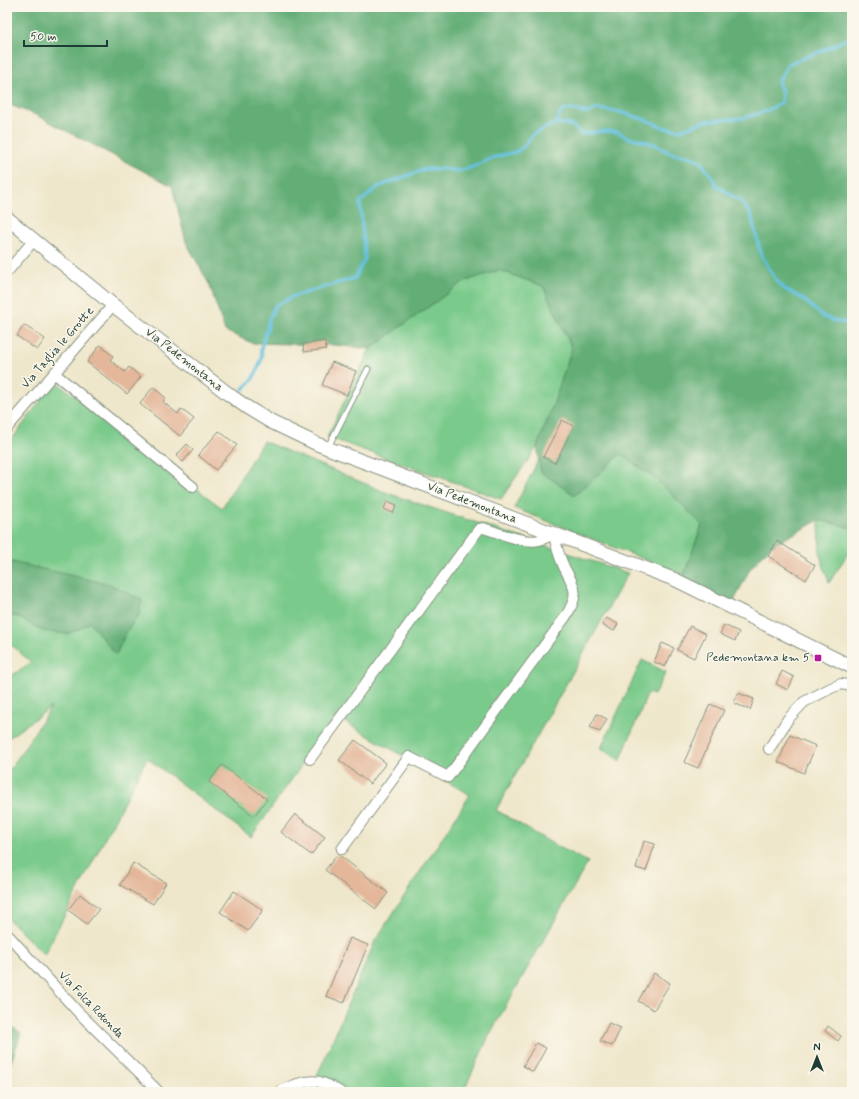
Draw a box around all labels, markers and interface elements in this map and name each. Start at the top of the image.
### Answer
scale bar [24,22,107,48]
text: 50 m [30,29,57,45]
street label: Via Taglia le Grotte [18,304,99,393]
street label: Via Pedemontana [142,325,226,395]
street label: Via Pedemontana [425,479,519,527]
place label: Pedemontana km 5 [706,650,810,666]
marker: Pedemontana km 5 [813,653,823,663]
street label: Via Folca Rotonda [55,968,127,1042]
north arrow [797,1037,837,1077]
text: N [813,1041,821,1055]

